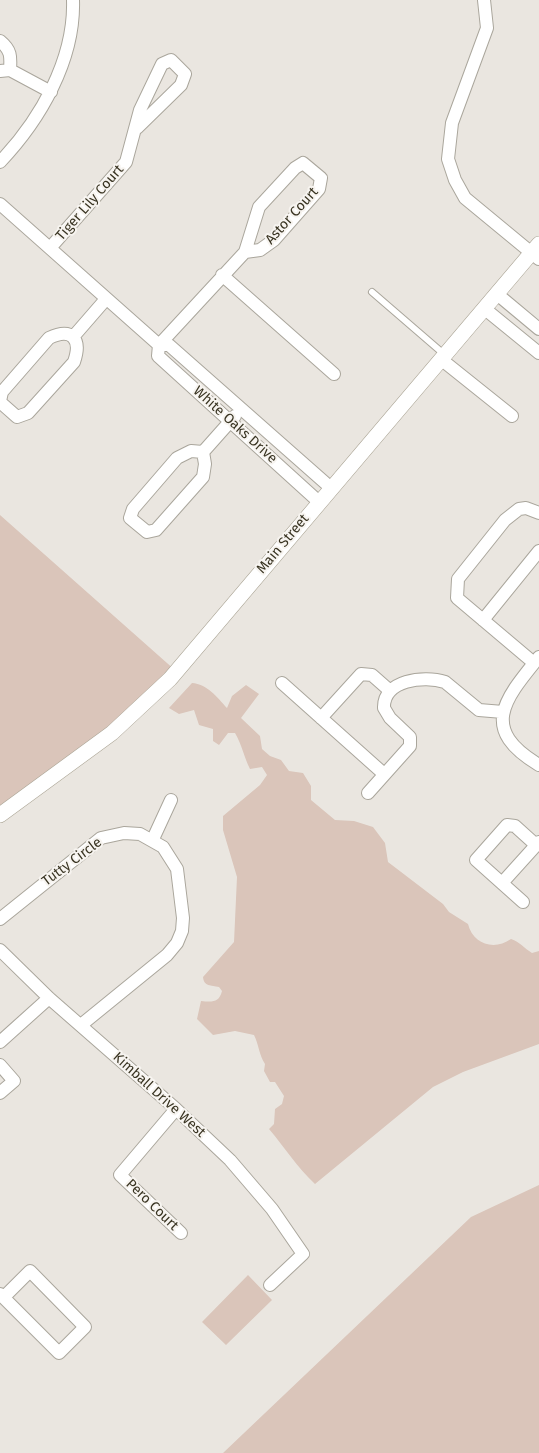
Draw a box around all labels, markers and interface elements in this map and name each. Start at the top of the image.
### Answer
street label: Tiger Lily Court [53,162,127,244]
street label: Astor Court [262,184,322,248]
street label: White Oaks Drive [190,383,280,467]
street label: Main Street [253,511,313,577]
street label: Tutty Circle [39,834,105,890]
street label: Kimball Drive West [109,1049,209,1141]
street label: Pero Court [122,1176,182,1234]

